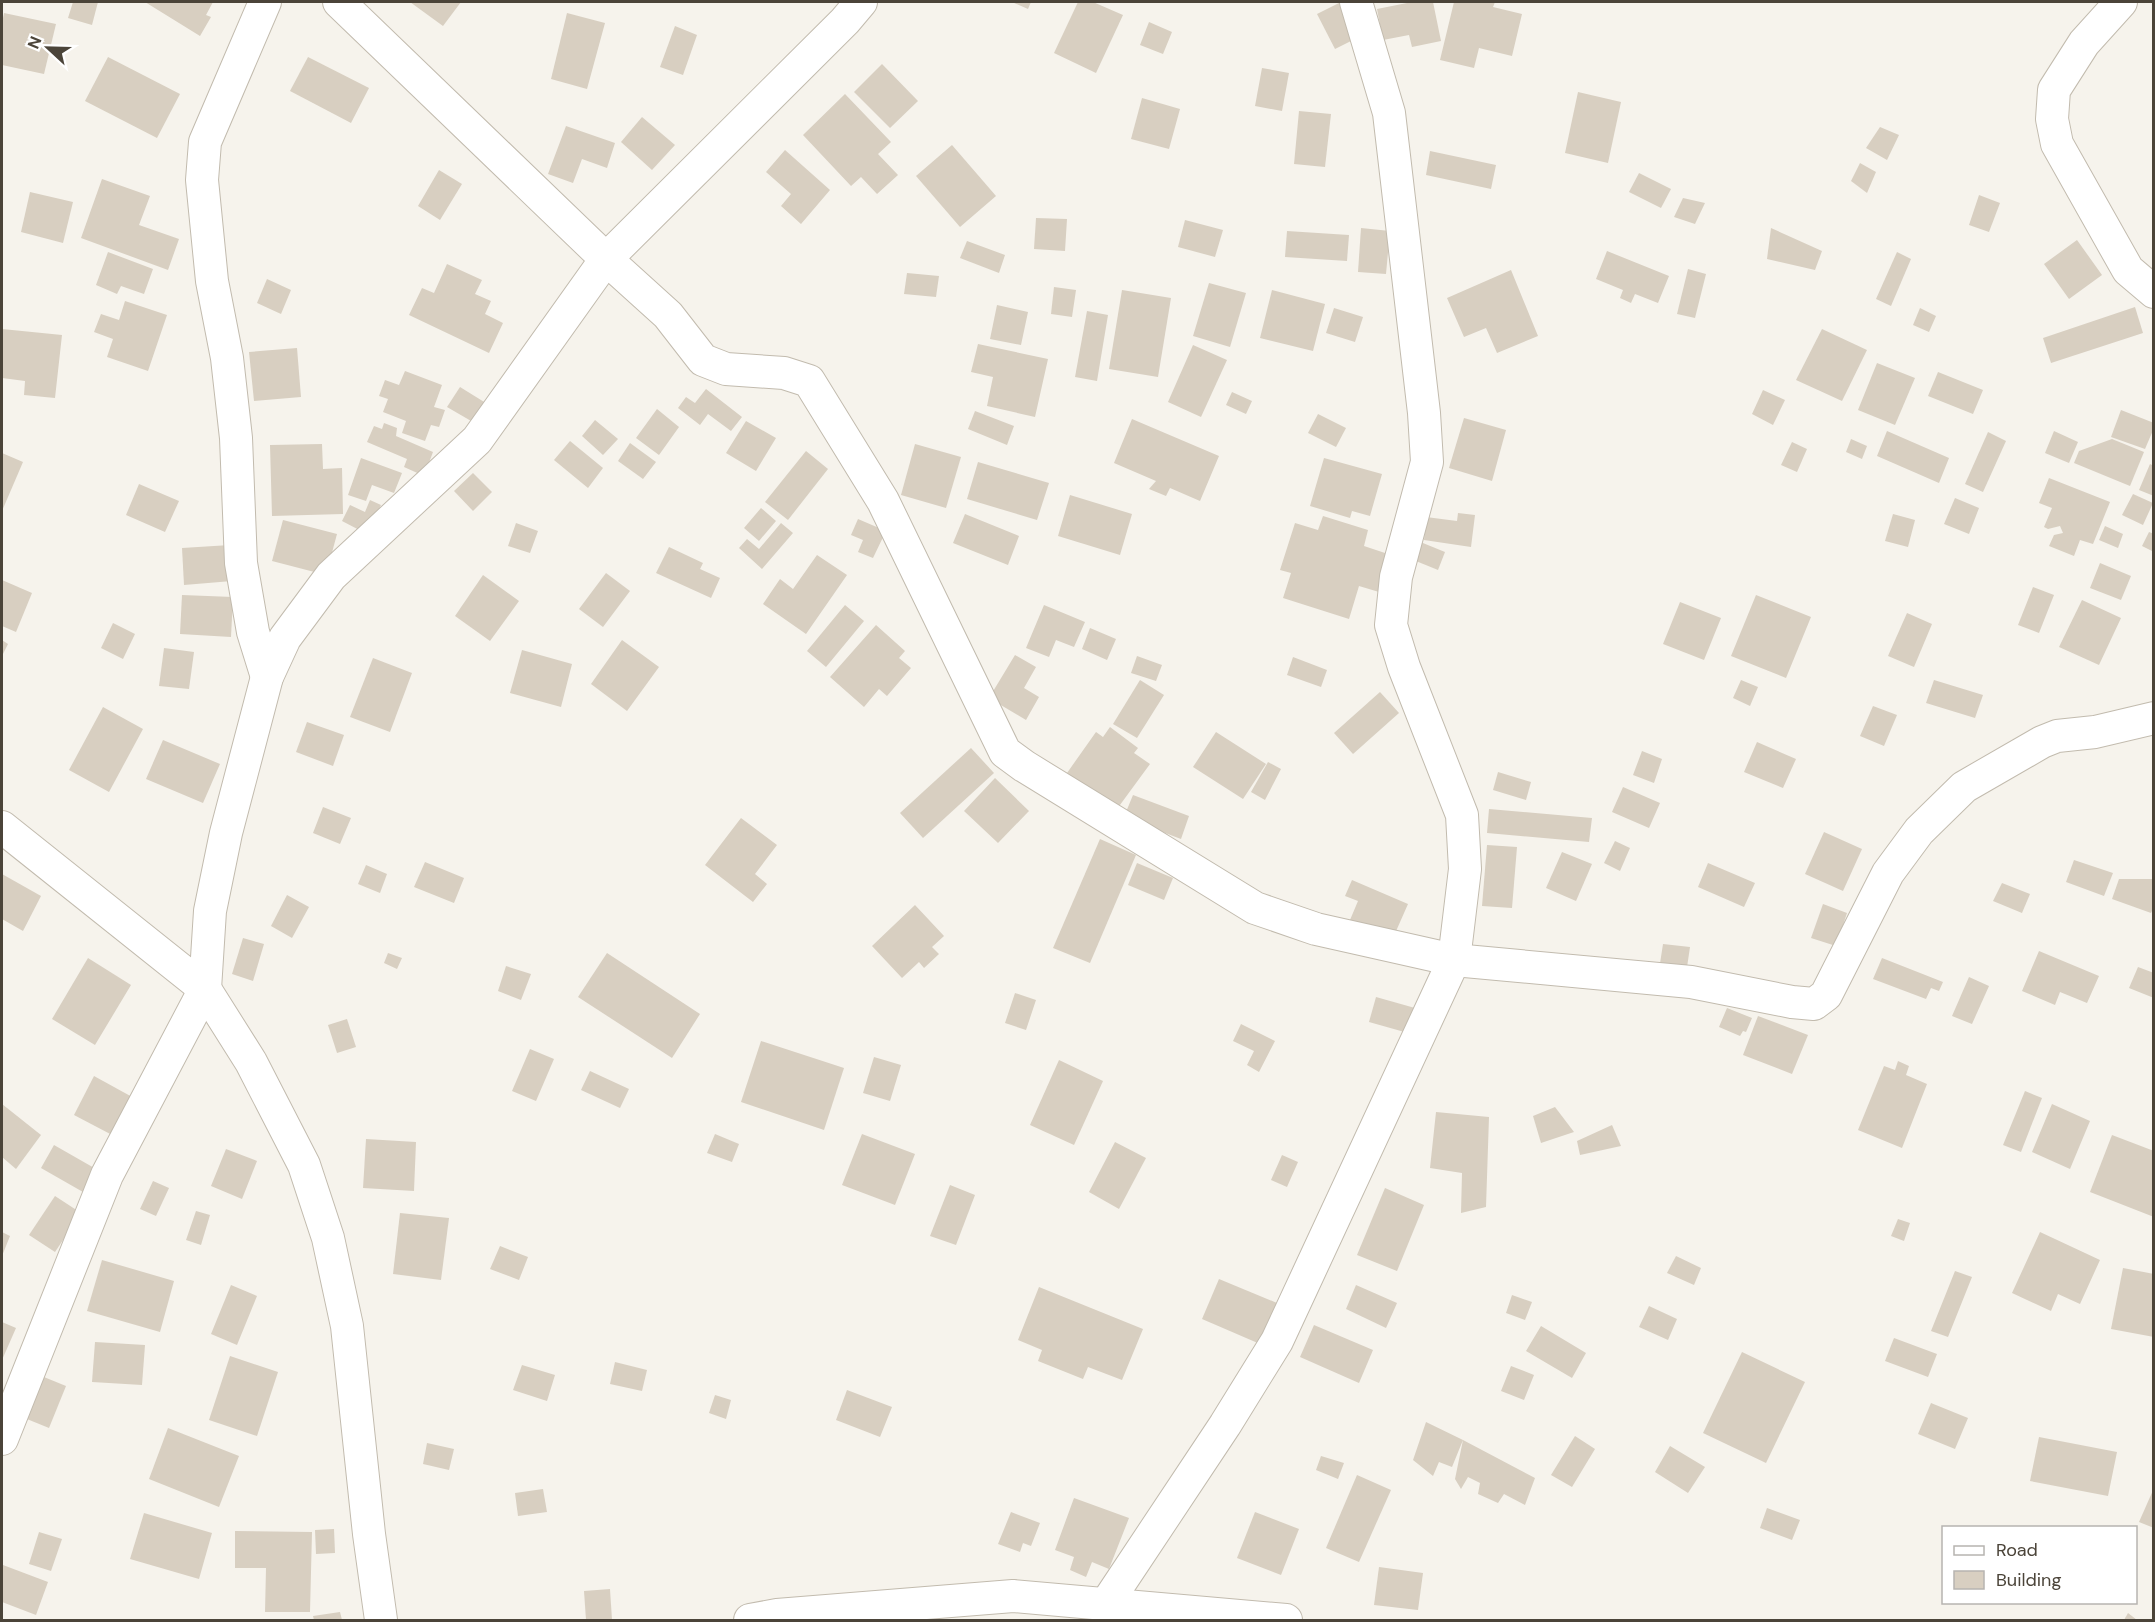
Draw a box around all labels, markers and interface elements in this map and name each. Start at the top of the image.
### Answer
north arrow [18,18,78,78]
text: N [23,33,46,52]
legend [1942,1526,2137,1604]
text: Road [1996,1538,2038,1562]
text: Building [1996,1568,2061,1592]

